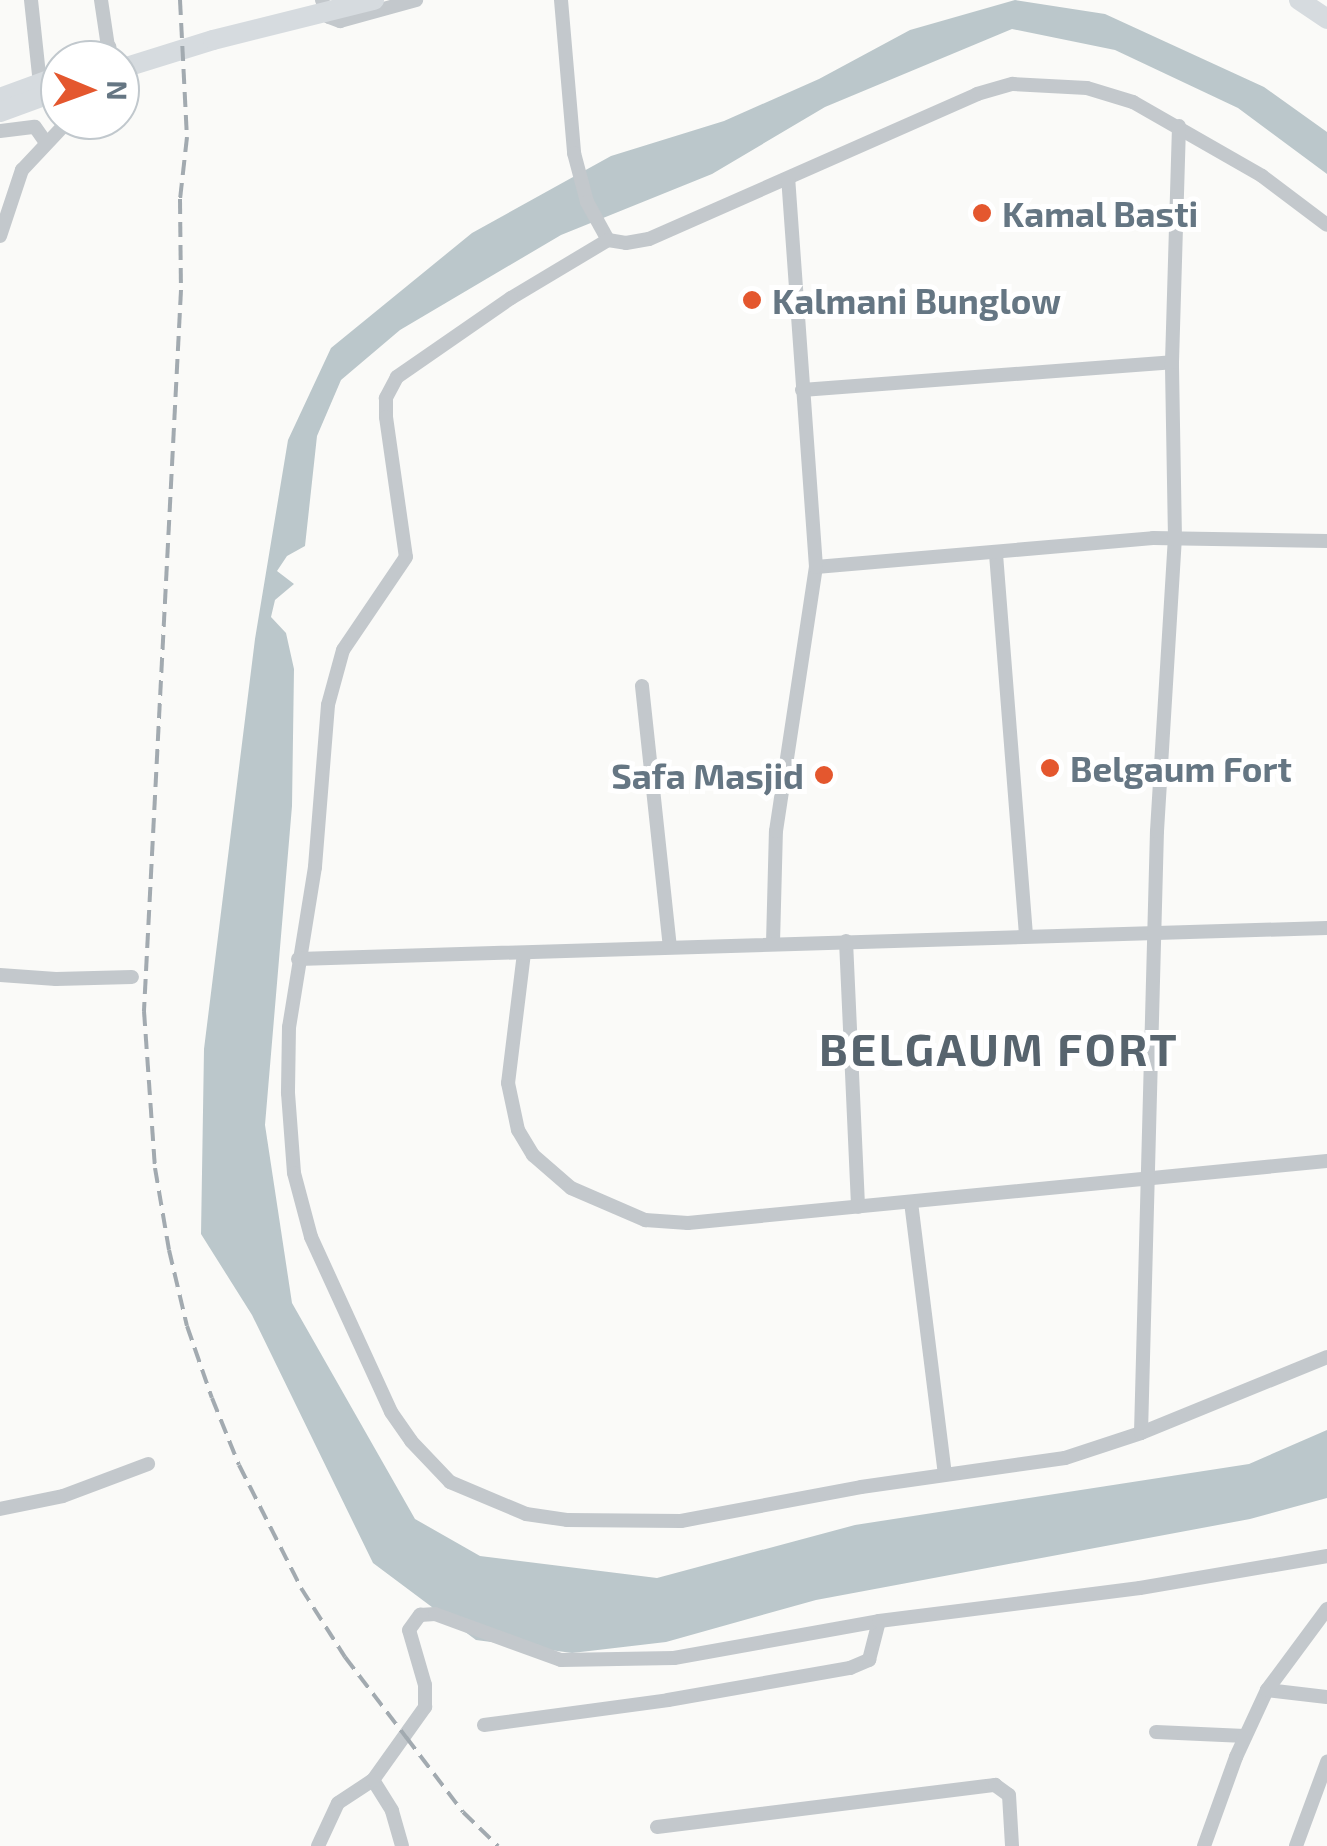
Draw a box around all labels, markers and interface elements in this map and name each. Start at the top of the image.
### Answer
north arrow [40,40,140,140]
text: N [101,80,135,101]
place label: Kamal Basti [1002,192,1199,234]
marker: Kamal Basti [971,202,993,224]
place label: Kalmani Bunglow [772,279,1061,321]
marker: Kalmani Bunglow [741,289,763,311]
place label: Belgaum Fort [1070,747,1292,789]
place label: Safa Masjid [611,754,804,796]
marker: Belgaum Fort [1039,757,1061,779]
marker: Safa Masjid [813,764,835,786]
district label: BELGAUM FORT [819,1022,1179,1076]

